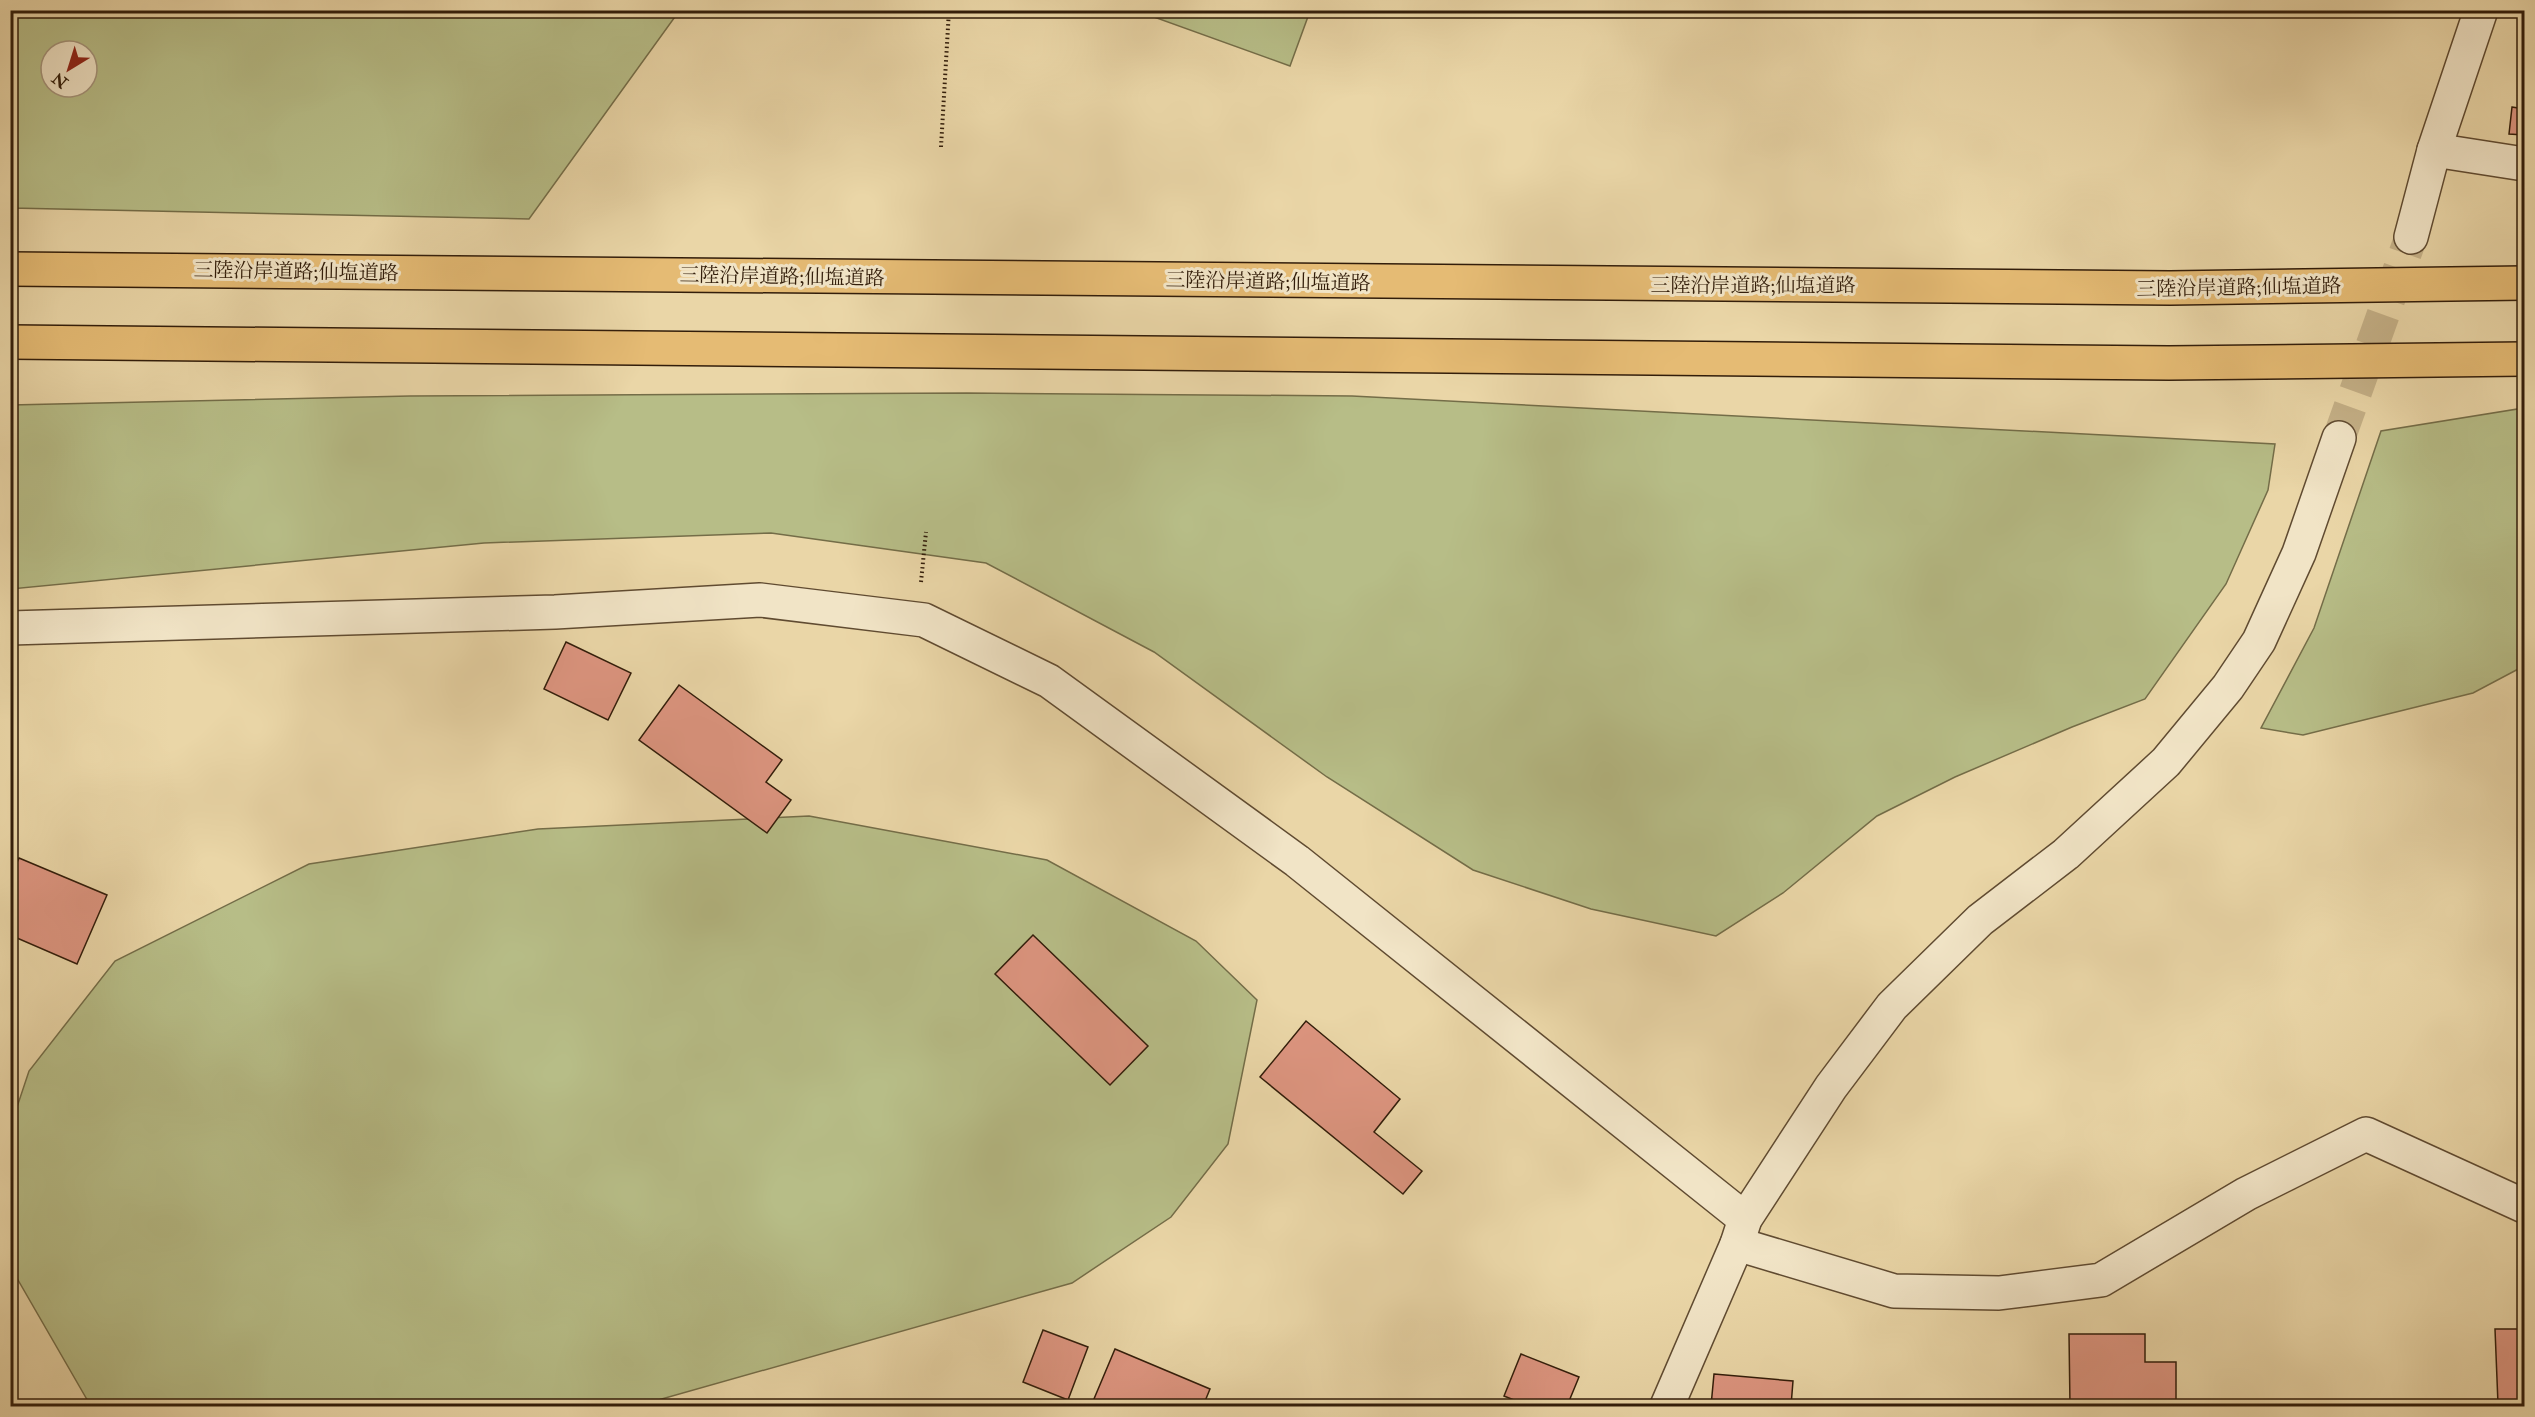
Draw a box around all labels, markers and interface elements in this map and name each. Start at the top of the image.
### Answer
north arrow [39,39,99,99]
text: N [48,67,73,93]
street label: 三陸沿岸道路;仙塩道路 [193,257,399,286]
street label: 三陸沿岸道路;仙塩道路 [679,262,885,291]
street label: 三陸沿岸道路;仙塩道路 [1165,267,1371,296]
street label: 三陸沿岸道路;仙塩道路 [1650,273,1856,298]
street label: 三陸沿岸道路;仙塩道路 [2136,273,2342,302]

